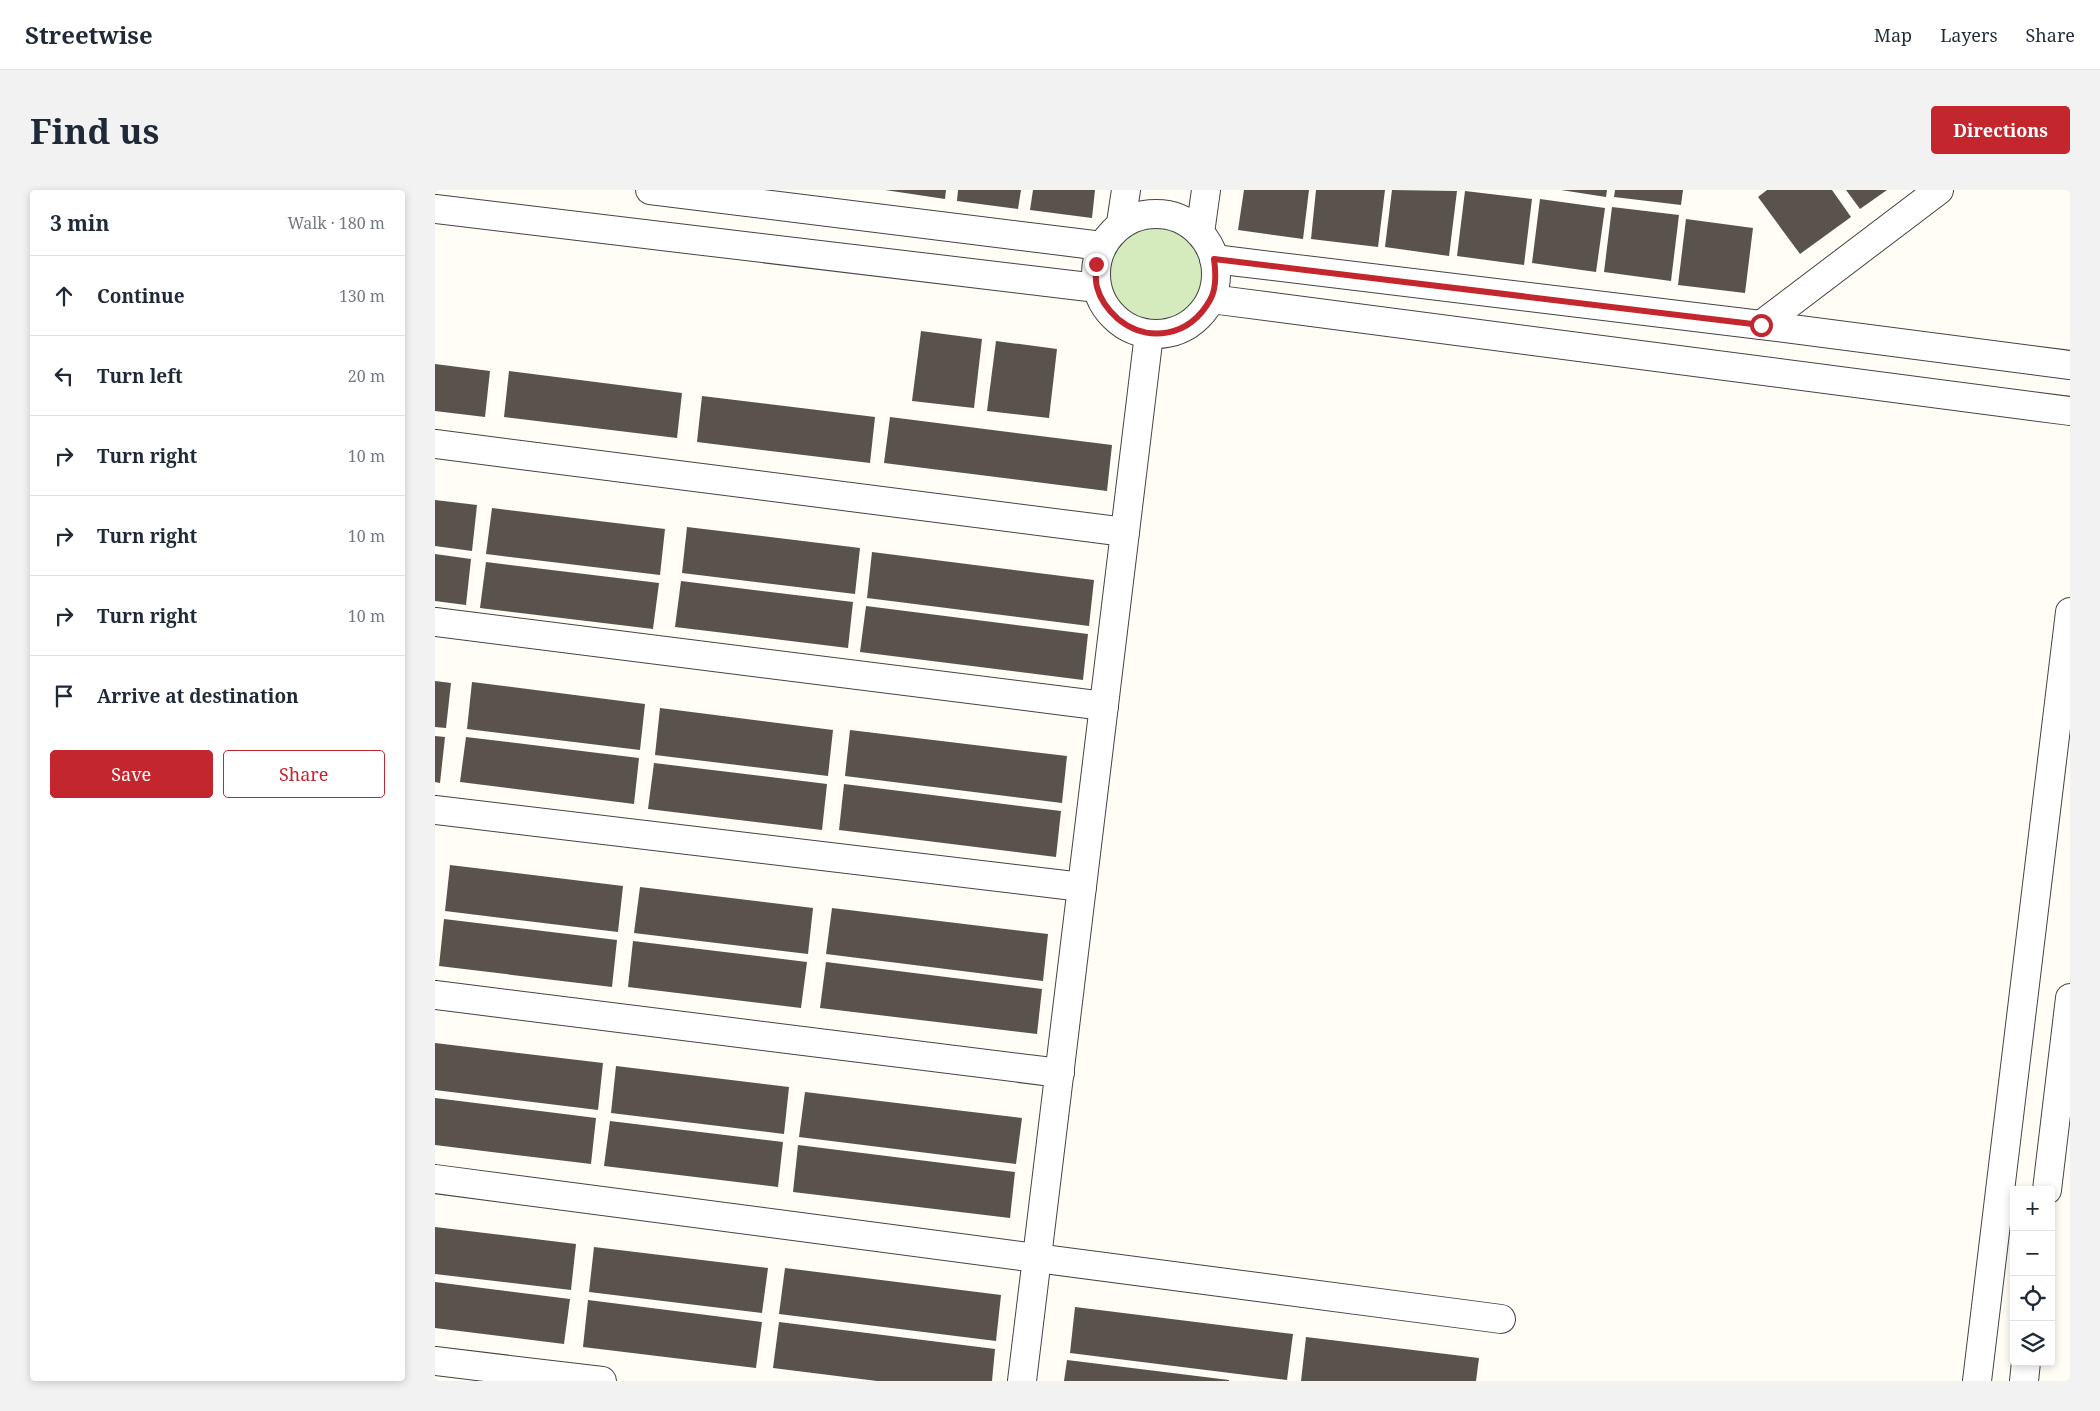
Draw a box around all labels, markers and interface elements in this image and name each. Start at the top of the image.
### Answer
text: Streetwise [25,18,153,51]
text: Map [1874,23,1912,47]
text: Layers [1940,23,1998,47]
text: Share [2026,23,2075,47]
button: Directions [1931,106,2070,154]
text: Find us [30,107,159,154]
text: 3 min [50,209,109,237]
text: Walk · 180 m [288,212,385,234]
route end [1085,253,1108,276]
icon: ahead [50,282,78,310]
text: Continue [97,283,185,309]
text: 130 m [339,285,385,307]
route start [1750,314,1773,337]
icon: left [50,362,78,390]
text: Turn left [97,363,183,389]
text: 20 m [348,365,385,387]
icon: right [50,442,78,470]
text: Turn right [97,443,197,469]
text: 10 m [348,445,385,467]
icon: right [50,522,78,550]
text: Turn right [97,523,197,549]
text: 10 m [348,525,385,547]
icon: right [50,602,78,630]
text: Turn right [97,603,197,629]
text: 10 m [348,605,385,627]
icon: arrive [50,682,78,710]
text: Arrive at destination [97,683,299,709]
button: Save [50,750,213,798]
button: Share [223,750,385,798]
map controls [2010,1186,2055,1366]
button: + [2010,1186,2055,1231]
button: − [2010,1231,2055,1276]
button: locate [2010,1276,2055,1321]
button: layers [2010,1321,2055,1366]

